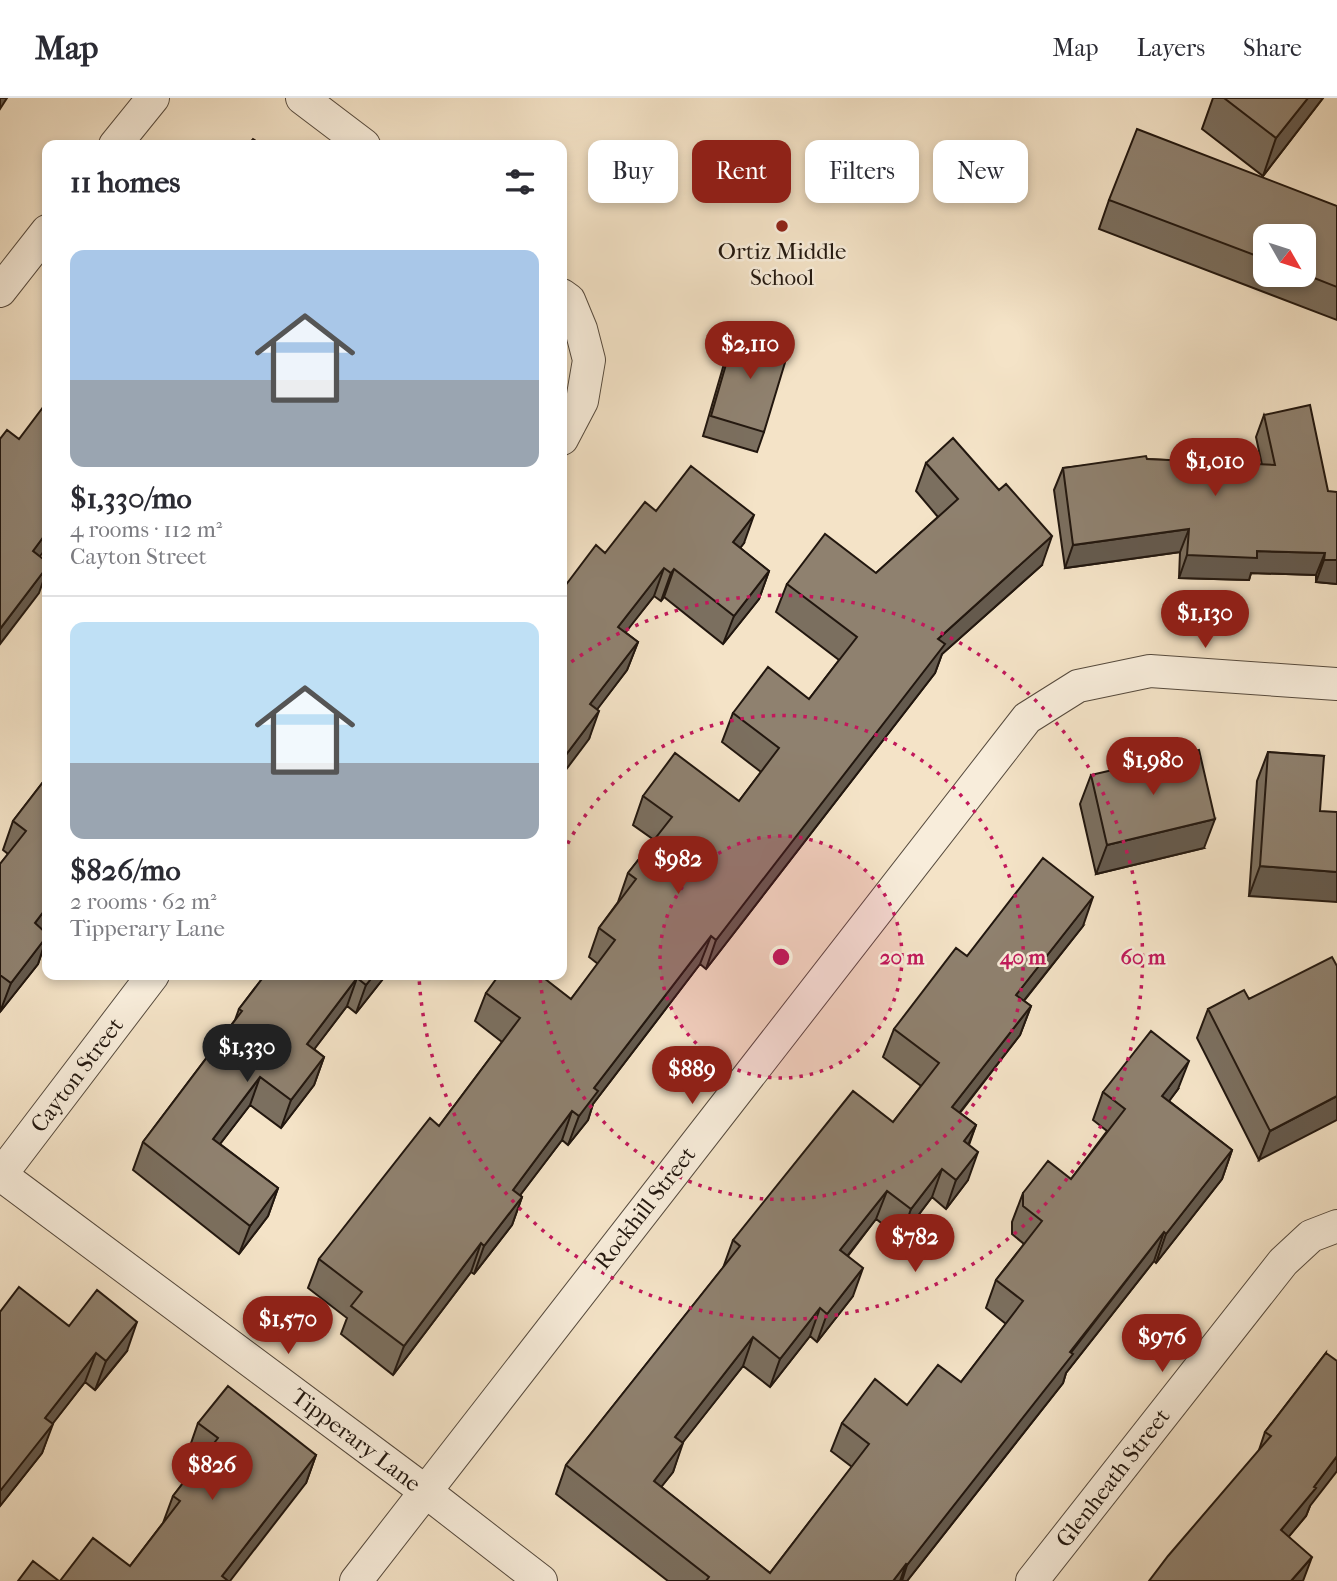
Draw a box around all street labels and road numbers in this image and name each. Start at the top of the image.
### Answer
street label: Cayton Street [25,1012,129,1138]
street label: Rockhill Street [589,1141,701,1275]
street label: Tipperary Lane [286,1383,426,1497]
street label: Glenheath Street [1050,1403,1176,1553]

